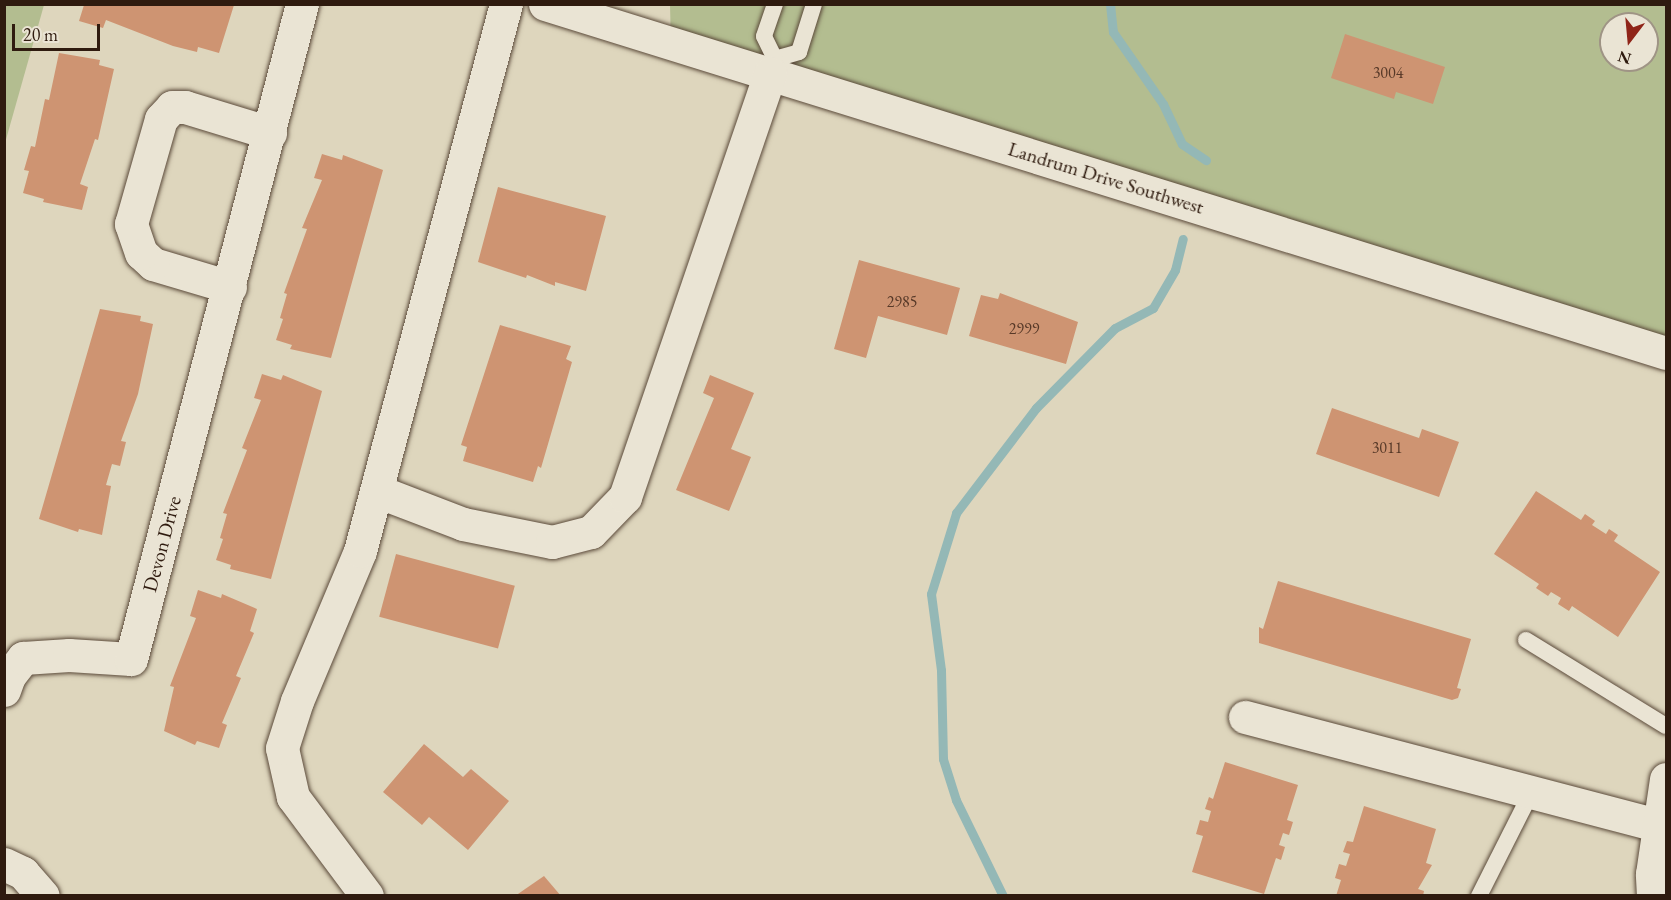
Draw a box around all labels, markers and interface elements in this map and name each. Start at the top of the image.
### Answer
scale bar [15,12,104,50]
north arrow [1599,12,1659,72]
text: 20 m [23,23,58,46]
text: N [1615,46,1634,70]
house number: 3004 [1373,63,1403,83]
street label: Landrum Drive Southwest [1005,137,1207,219]
house number: 2985 [887,292,917,312]
house number: 2999 [1009,319,1039,339]
house number: 3011 [1372,438,1402,458]
street label: Devon Drive [138,493,186,595]

